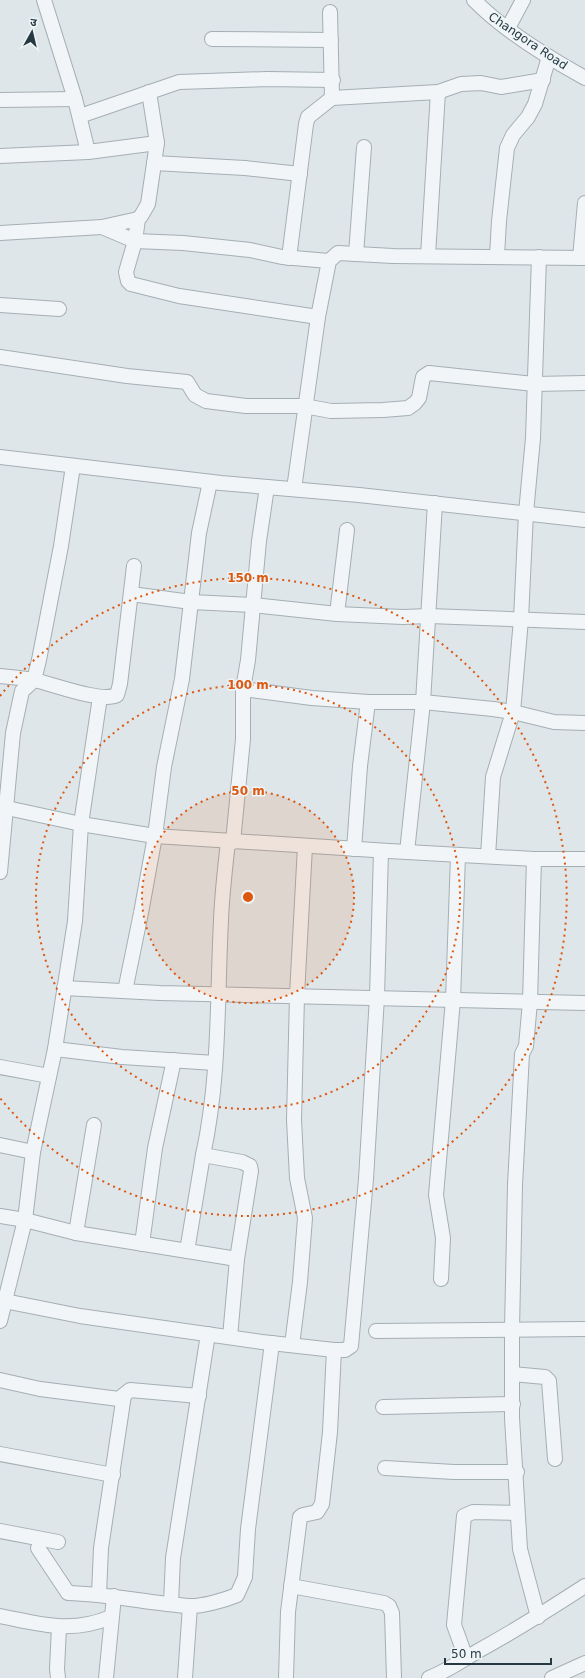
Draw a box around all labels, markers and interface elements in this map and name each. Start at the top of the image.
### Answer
street label: Changora Road [486,9,570,73]
north arrow [12,12,52,52]
text: उ [29,16,38,30]
text: 150 m [227,571,269,585]
text: 100 m [227,678,269,692]
text: 50 m [231,784,265,798]
centre of rings [241,890,255,904]
scale bar [445,1640,551,1666]
text: 50 m [451,1647,482,1661]

